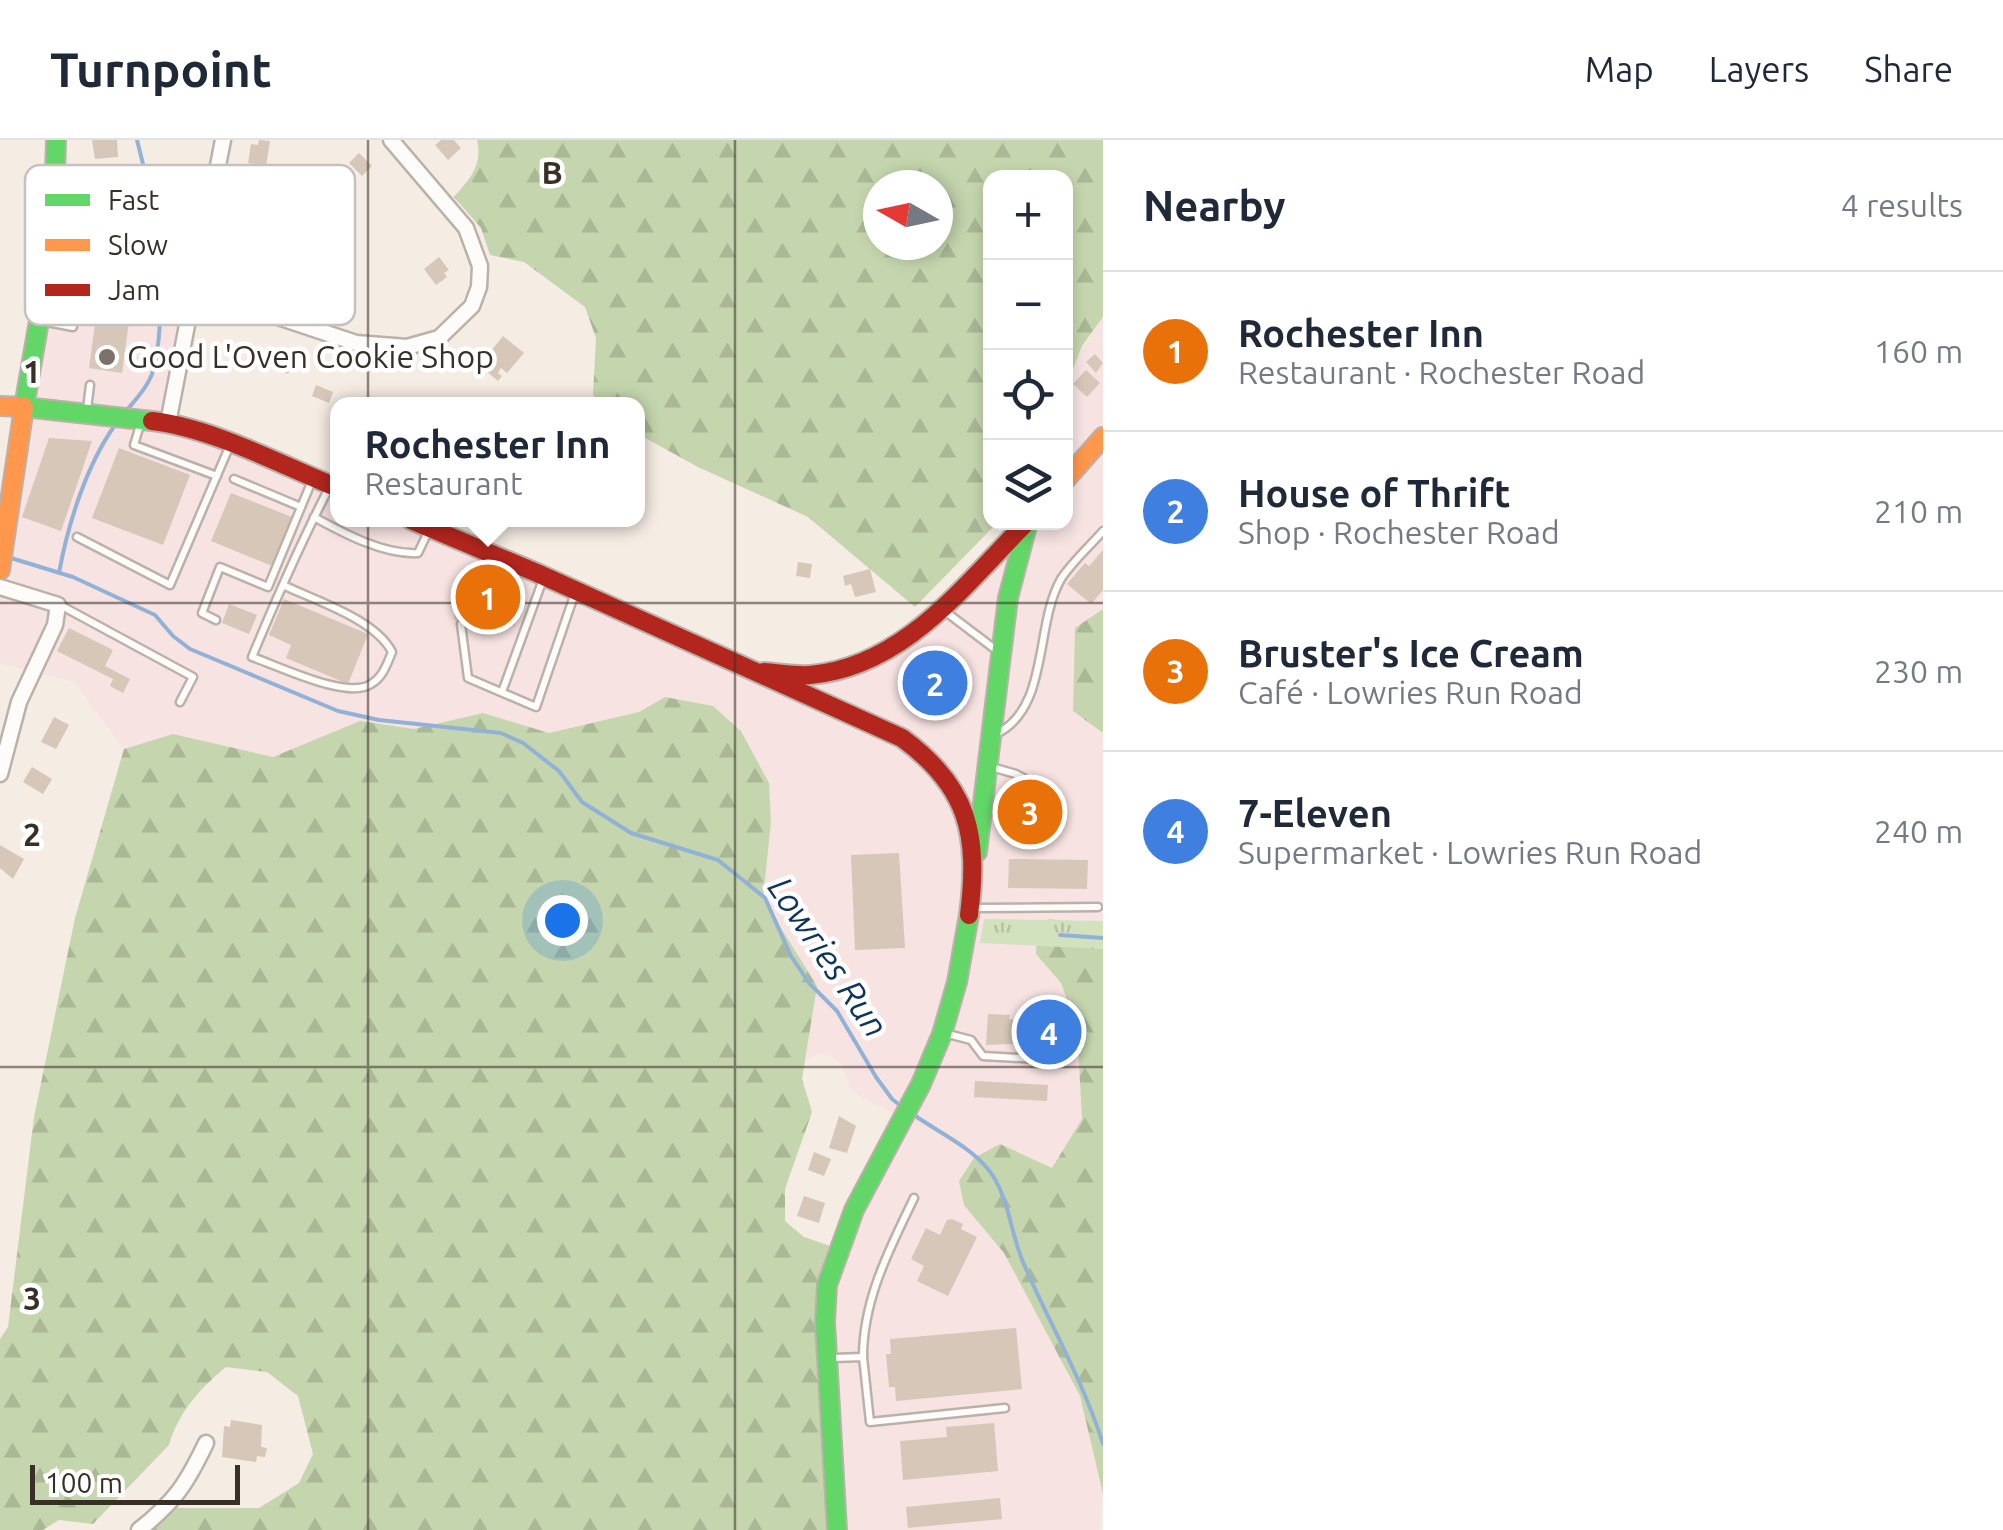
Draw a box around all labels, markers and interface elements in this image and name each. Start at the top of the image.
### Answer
text: Turnpoint [50,42,272,96]
text: Map [1585,49,1654,89]
text: Layers [1709,49,1809,89]
text: Share [1864,49,1953,89]
text: B [541,154,563,190]
legend [25,165,355,325]
north arrow [863,170,953,260]
map controls [983,170,1073,530]
button: + [983,170,1073,260]
text: Nearby [1143,182,1286,229]
text: Fast [108,184,159,215]
text: 4 results [1841,187,1963,223]
text: Slow [108,229,168,260]
button: − [983,260,1073,350]
text: Jam [108,274,160,305]
text: Rochester Inn [1238,312,1484,354]
text: 1 [1166,333,1185,369]
text: 160 m [1874,333,1963,369]
place label: Good L'Oven Cookie Shop [127,338,494,374]
marker: Good L'Oven Cookie Shop [96,346,118,368]
button: locate [983,350,1073,440]
text: 1 [23,353,41,389]
text: Restaurant · Rochester Road [1238,354,1645,390]
popup [330,397,645,527]
text: Rochester Inn [365,423,610,465]
button: layers [983,440,1073,530]
text: Restaurant [365,465,523,501]
text: House of Thrift [1238,472,1510,514]
text: 2 [1166,493,1185,529]
text: 210 m [1874,493,1963,529]
text: Shop · Rochester Road [1238,514,1560,550]
pin: 1 [456,560,520,634]
text: Bruster's Ice Cream [1238,632,1584,674]
pin: 2 [902,646,968,720]
text: 3 [1166,653,1185,689]
text: 230 m [1874,653,1963,689]
text: Café · Lowries Run Road [1238,674,1583,710]
pin: 3 [998,774,1062,850]
text: 7-Eleven [1238,792,1392,834]
text: 4 [1166,813,1185,849]
text: 240 m [1874,813,1963,849]
text: 2 [23,816,41,852]
text: Supermarket · Lowries Run Road [1238,834,1702,870]
water label: Lowries Run [761,869,897,1044]
your location [537,895,588,946]
pin: 4 [1016,994,1082,1070]
text: 3 [23,1280,41,1316]
scale bar [30,1460,240,1504]
text: 100 m [45,1467,123,1498]

